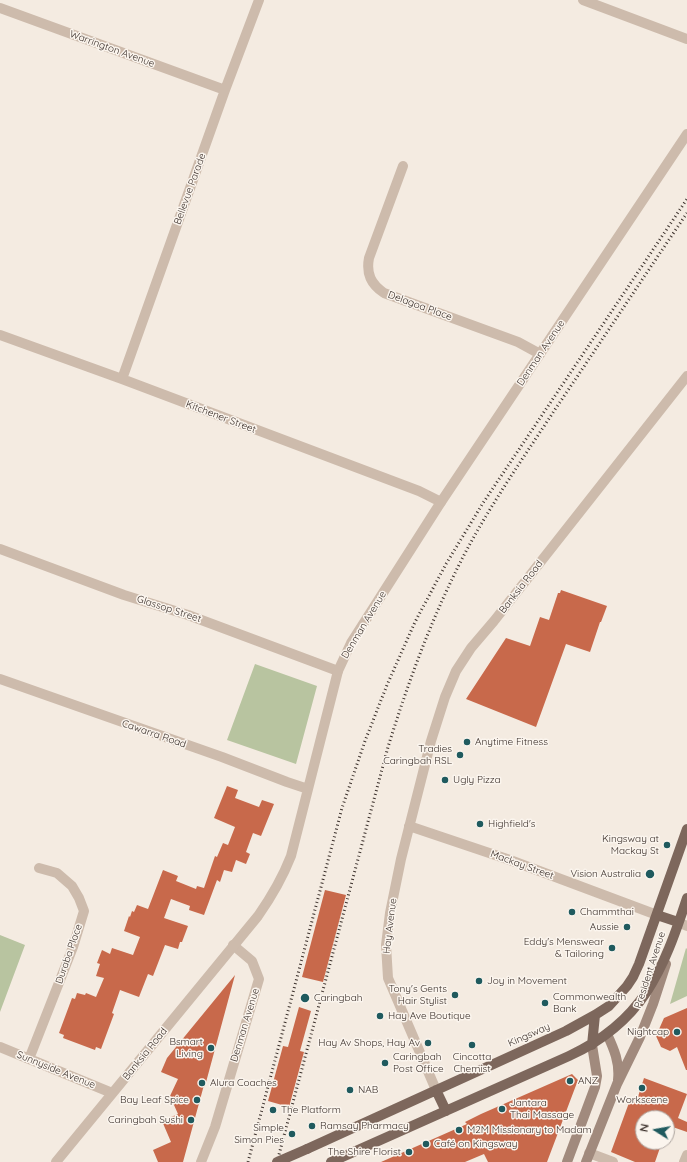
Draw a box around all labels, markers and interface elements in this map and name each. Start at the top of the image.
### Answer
street label: Warrington Avenue [68,28,156,70]
street label: Bellevue Parade [172,152,208,226]
street label: Delagoa Place [386,289,454,323]
street label: Denman Avenue [515,318,567,388]
street label: Kitchener Street [184,398,258,436]
street label: Banksia Road [497,558,545,616]
street label: Denman Avenue [339,589,389,661]
street label: Glassop Street [135,593,203,625]
street label: Cawarra Road [120,717,188,751]
place label: Anytime Fitness [475,736,548,748]
marker: Anytime Fitness [462,737,472,747]
place label: Tradies Caringbah RSL [383,743,452,766]
marker: Tradies Caringbah RSL [455,750,465,760]
place label: Ugly Pizza [453,774,501,786]
marker: Ugly Pizza [440,775,450,785]
place label: Highfield's [488,818,536,830]
marker: Highfield's [475,819,485,829]
place label: Kingsway at Mackay St [602,833,659,856]
marker: Kingsway at Mackay St [662,840,672,850]
street label: Mackay Street [489,848,555,882]
place label: Vision Australia [570,868,641,880]
marker: Vision Australia [644,868,656,880]
street label: Hay Avenue [381,898,399,954]
place label: Chammthai [580,906,634,918]
marker: Chammthai [567,907,577,917]
place label: Aussie [590,921,619,933]
street label: Duraba Place [53,922,85,986]
marker: Aussie [622,922,632,932]
street label: President Avenue [632,930,668,1010]
place label: Eddy's Menswear & Tailoring [524,936,604,960]
marker: Eddy's Menswear & Tailoring [607,943,617,953]
place label: Joy in Movement [487,975,567,987]
marker: Joy in Movement [474,976,484,986]
place label: Tony's Gents Hair Stylist [389,983,447,1006]
street label: Denman Avenue [228,987,262,1063]
marker: Tony's Gents Hair Stylist [450,990,460,1000]
place label: Commonwealth Bank [553,991,626,1014]
marker: Caringbah [299,992,311,1004]
place label: Caringbah [314,992,362,1004]
marker: Commonwealth Bank [540,998,550,1008]
place label: Hay Ave Boutique [388,1010,471,1022]
marker: Hay Ave Boutique [375,1011,385,1021]
street label: Kingsway [506,1020,552,1050]
street label: Banksia Road [120,1025,170,1083]
place label: Nightcap [627,1026,669,1038]
marker: Nightcap [672,1027,682,1037]
place label: Bsmart Living [169,1036,203,1060]
place label: Hay Av Shops, Hay Av [318,1037,420,1049]
marker: Hay Av Shops, Hay Av [423,1038,433,1048]
marker: Cincotta Chemist [467,1040,477,1050]
marker: Bsmart Living [206,1043,216,1053]
street label: Sunnyside Avenue [15,1049,97,1091]
place label: Caringbah Post Office [393,1051,444,1074]
place label: Cincotta Chemist [453,1051,491,1074]
marker: Caringbah Post Office [380,1058,390,1068]
place label: ANZ [578,1075,598,1087]
marker: ANZ [565,1076,575,1086]
place label: Alura Coaches [210,1077,277,1089]
marker: Alura Coaches [197,1078,207,1088]
marker: Workscene [637,1083,647,1093]
place label: NAB [358,1084,378,1096]
marker: NAB [345,1085,355,1095]
place label: Bay Leaf Spice [120,1094,189,1106]
place label: Workscene [616,1094,668,1106]
marker: Bay Leaf Spice [192,1095,202,1105]
place label: Jantara Thai Massage [510,1097,574,1120]
place label: The Platform [281,1104,341,1116]
marker: Jantara Thai Massage [497,1104,507,1114]
marker: The Platform [268,1105,278,1115]
north arrow [635,1110,675,1150]
place label: Caringbah Sushi [108,1114,183,1126]
marker: Caringbah Sushi [186,1115,196,1125]
place label: Ramsay Pharmacy [320,1120,409,1132]
marker: Ramsay Pharmacy [307,1121,317,1131]
place label: Simple Simon Pies [234,1122,284,1146]
text: N [637,1123,652,1133]
place label: M2M Missionary to Madam [467,1124,592,1136]
marker: M2M Missionary to Madam [454,1125,464,1135]
marker: Simple Simon Pies [287,1129,297,1139]
place label: Café on Kingsway [434,1138,518,1150]
marker: Café on Kingsway [421,1139,431,1149]
place label: The Shire Florist [327,1146,401,1158]
marker: The Shire Florist [404,1147,414,1157]

